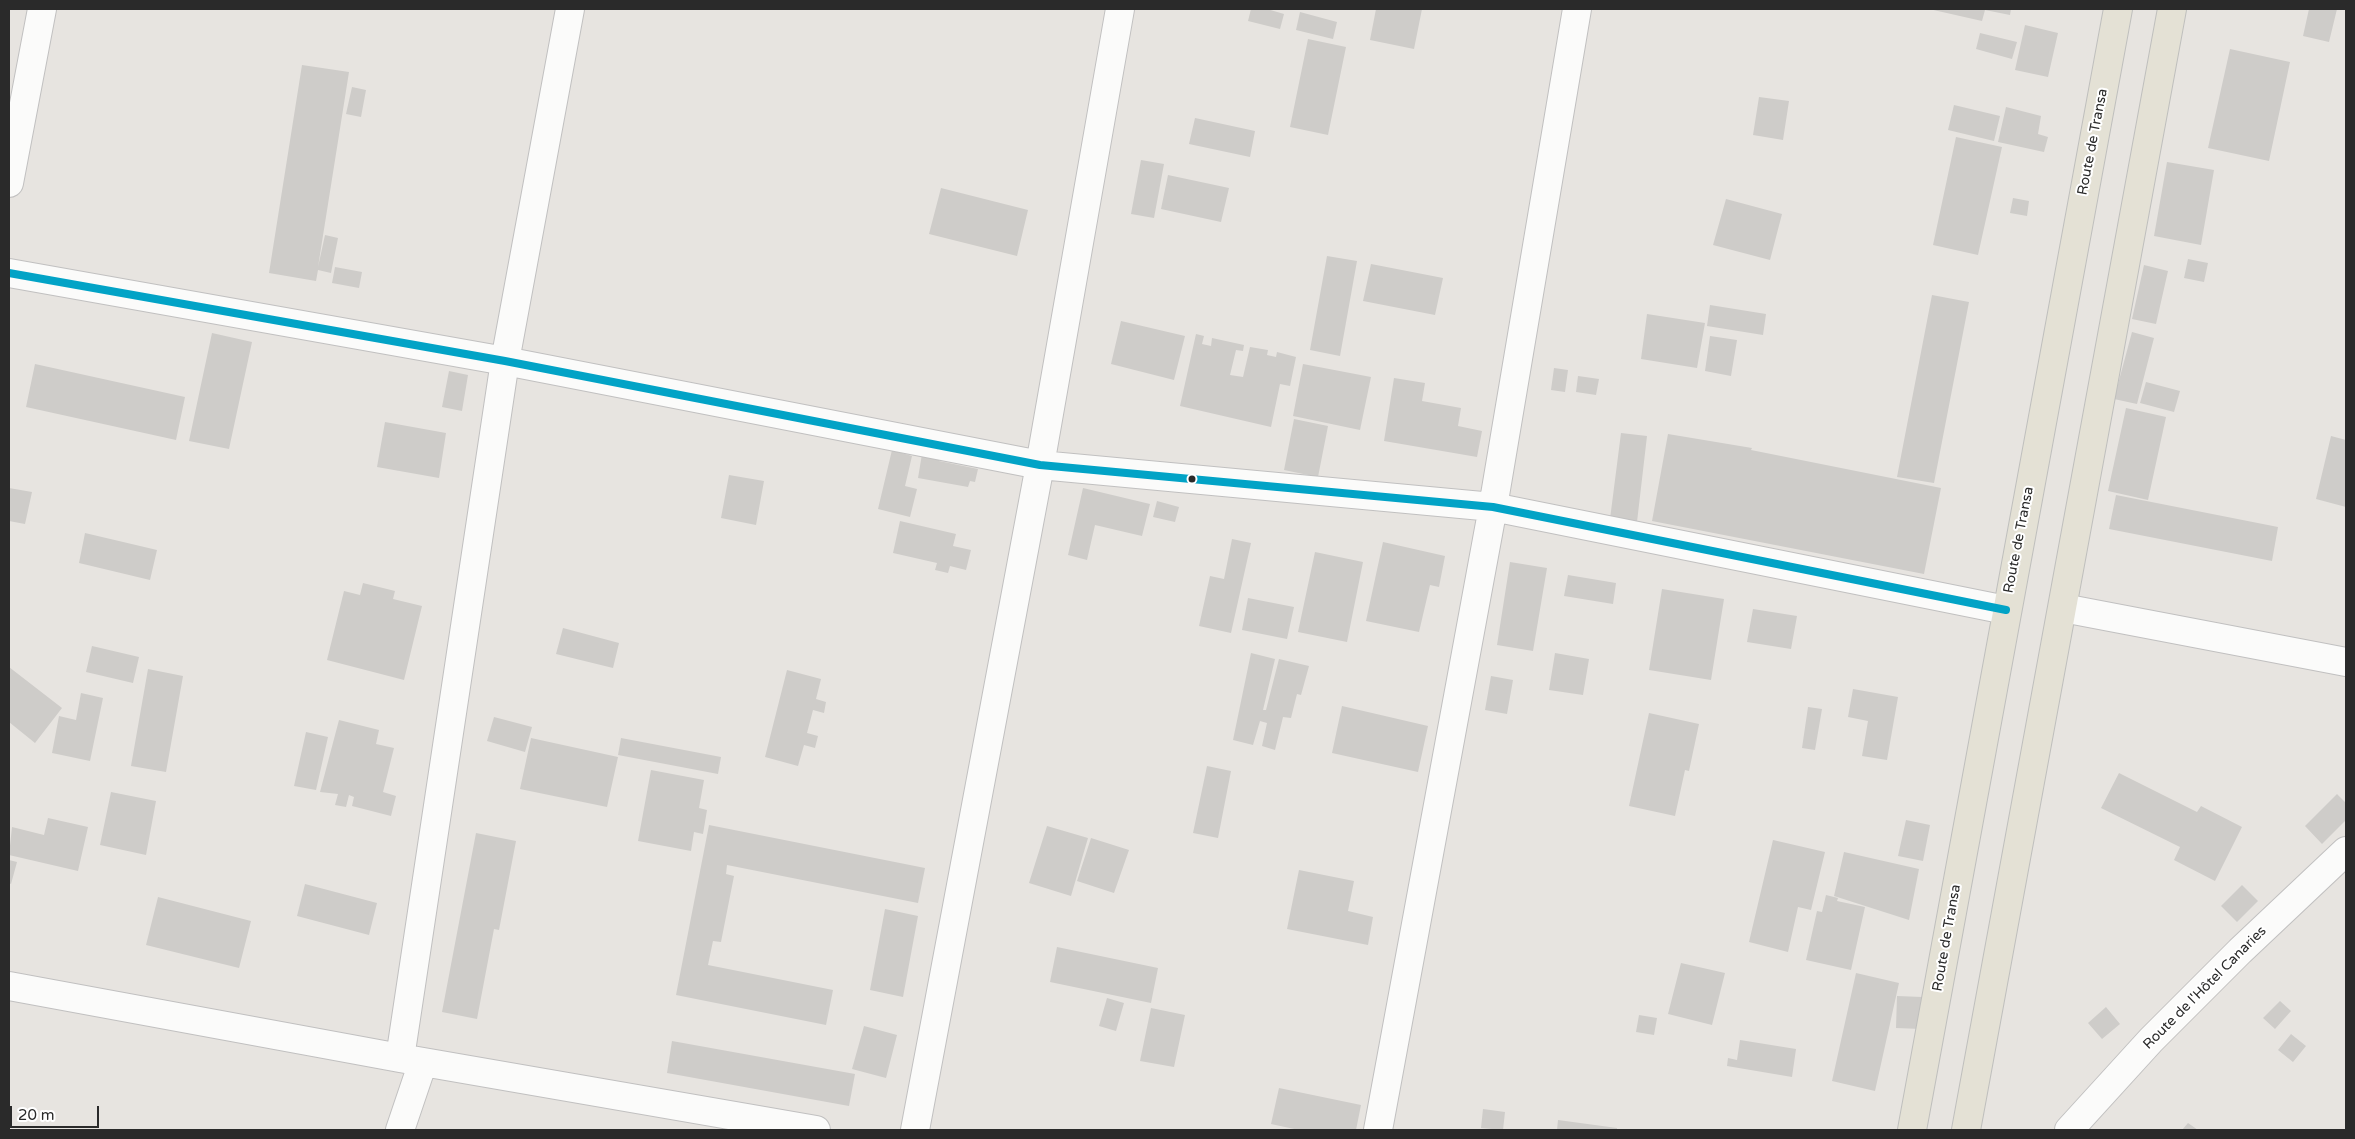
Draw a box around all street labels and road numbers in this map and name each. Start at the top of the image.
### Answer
street label: Route de Transa [2074,87,2112,197]
street label: Route de Transa [2000,485,2038,595]
street label: Route de Transa [1929,883,1965,993]
street label: Route de l'Hôtel Canaries [2140,923,2270,1053]

